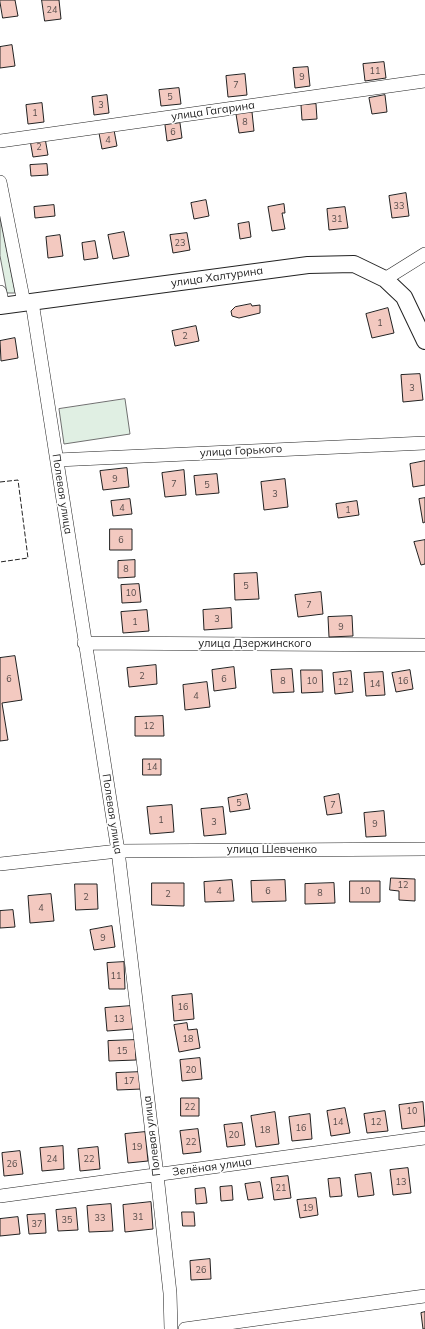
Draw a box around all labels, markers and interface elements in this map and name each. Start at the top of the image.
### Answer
house number: 24 [47,5,57,15]
house number: 11 [370,66,380,76]
house number: 9 [299,72,305,82]
house number: 7 [233,80,239,90]
house number: 5 [167,92,173,102]
street label: улица Гагарина [170,99,256,123]
house number: 3 [98,100,104,110]
house number: 1 [32,108,38,118]
house number: 8 [242,117,248,127]
house number: 6 [170,127,176,137]
house number: 4 [105,135,111,145]
house number: 2 [36,142,42,152]
house number: 33 [394,201,404,211]
house number: 31 [332,214,342,224]
house number: 23 [175,238,185,248]
street label: улица Халтурина [170,264,264,290]
house number: 1 [377,318,383,328]
house number: 2 [182,331,188,341]
house number: 3 [409,383,415,393]
street label: улица Горького [199,442,283,460]
street label: Полевая улица [49,453,75,535]
house number: 9 [112,474,118,484]
house number: 7 [171,479,177,489]
house number: 5 [204,480,210,490]
house number: 3 [272,489,278,499]
house number: 4 [119,503,125,513]
house number: 1 [345,505,351,515]
house number: 6 [118,535,124,545]
house number: 8 [123,564,129,574]
house number: 5 [243,581,249,591]
house number: 10 [126,588,136,598]
house number: 7 [306,600,312,610]
house number: 3 [214,614,220,624]
house number: 1 [132,617,138,627]
house number: 9 [338,622,344,632]
street label: улица Дзержинского [198,637,312,651]
house number: 2 [139,671,145,681]
house number: 6 [6,674,12,684]
house number: 6 [221,674,227,684]
house number: 8 [280,676,286,686]
house number: 10 [307,676,317,686]
house number: 16 [398,676,408,686]
house number: 12 [338,677,348,687]
house number: 14 [370,679,380,689]
house number: 4 [193,691,199,701]
house number: 12 [144,721,154,731]
house number: 14 [147,762,157,772]
street label: Полевая улица [99,773,125,855]
house number: 5 [236,798,242,808]
house number: 7 [330,800,336,810]
house number: 1 [158,815,164,825]
house number: 3 [211,817,217,827]
house number: 9 [372,819,378,829]
street label: улица Шевченко [227,843,317,857]
house number: 12 [398,880,408,890]
house number: 4 [216,886,222,896]
house number: 6 [265,886,271,896]
house number: 10 [360,886,370,896]
house number: 8 [317,888,323,898]
house number: 2 [165,889,171,899]
house number: 2 [83,892,89,902]
house number: 4 [38,903,44,913]
house number: 9 [100,933,106,943]
house number: 11 [111,971,121,981]
house number: 16 [178,1002,188,1012]
house number: 13 [114,1014,124,1024]
house number: 18 [183,1034,193,1044]
house number: 15 [117,1046,127,1056]
house number: 20 [186,1065,196,1075]
house number: 17 [124,1076,134,1086]
street label: Полевая улица [141,1095,163,1177]
house number: 22 [185,1102,195,1112]
house number: 10 [407,1106,417,1116]
house number: 14 [333,1117,343,1127]
house number: 12 [371,1117,381,1127]
house number: 16 [296,1123,306,1133]
house number: 18 [260,1125,270,1135]
house number: 20 [229,1130,239,1140]
house number: 22 [186,1137,196,1147]
house number: 19 [132,1142,142,1152]
house number: 24 [47,1154,57,1164]
house number: 22 [84,1154,94,1164]
street label: Зелёная улица [171,1155,253,1179]
house number: 26 [7,1159,17,1169]
house number: 13 [396,1177,406,1187]
house number: 21 [276,1183,286,1193]
house number: 19 [303,1203,313,1213]
house number: 31 [133,1212,143,1222]
house number: 33 [95,1213,105,1223]
house number: 35 [62,1215,72,1225]
house number: 37 [32,1219,42,1229]
house number: 26 [196,1265,206,1275]

